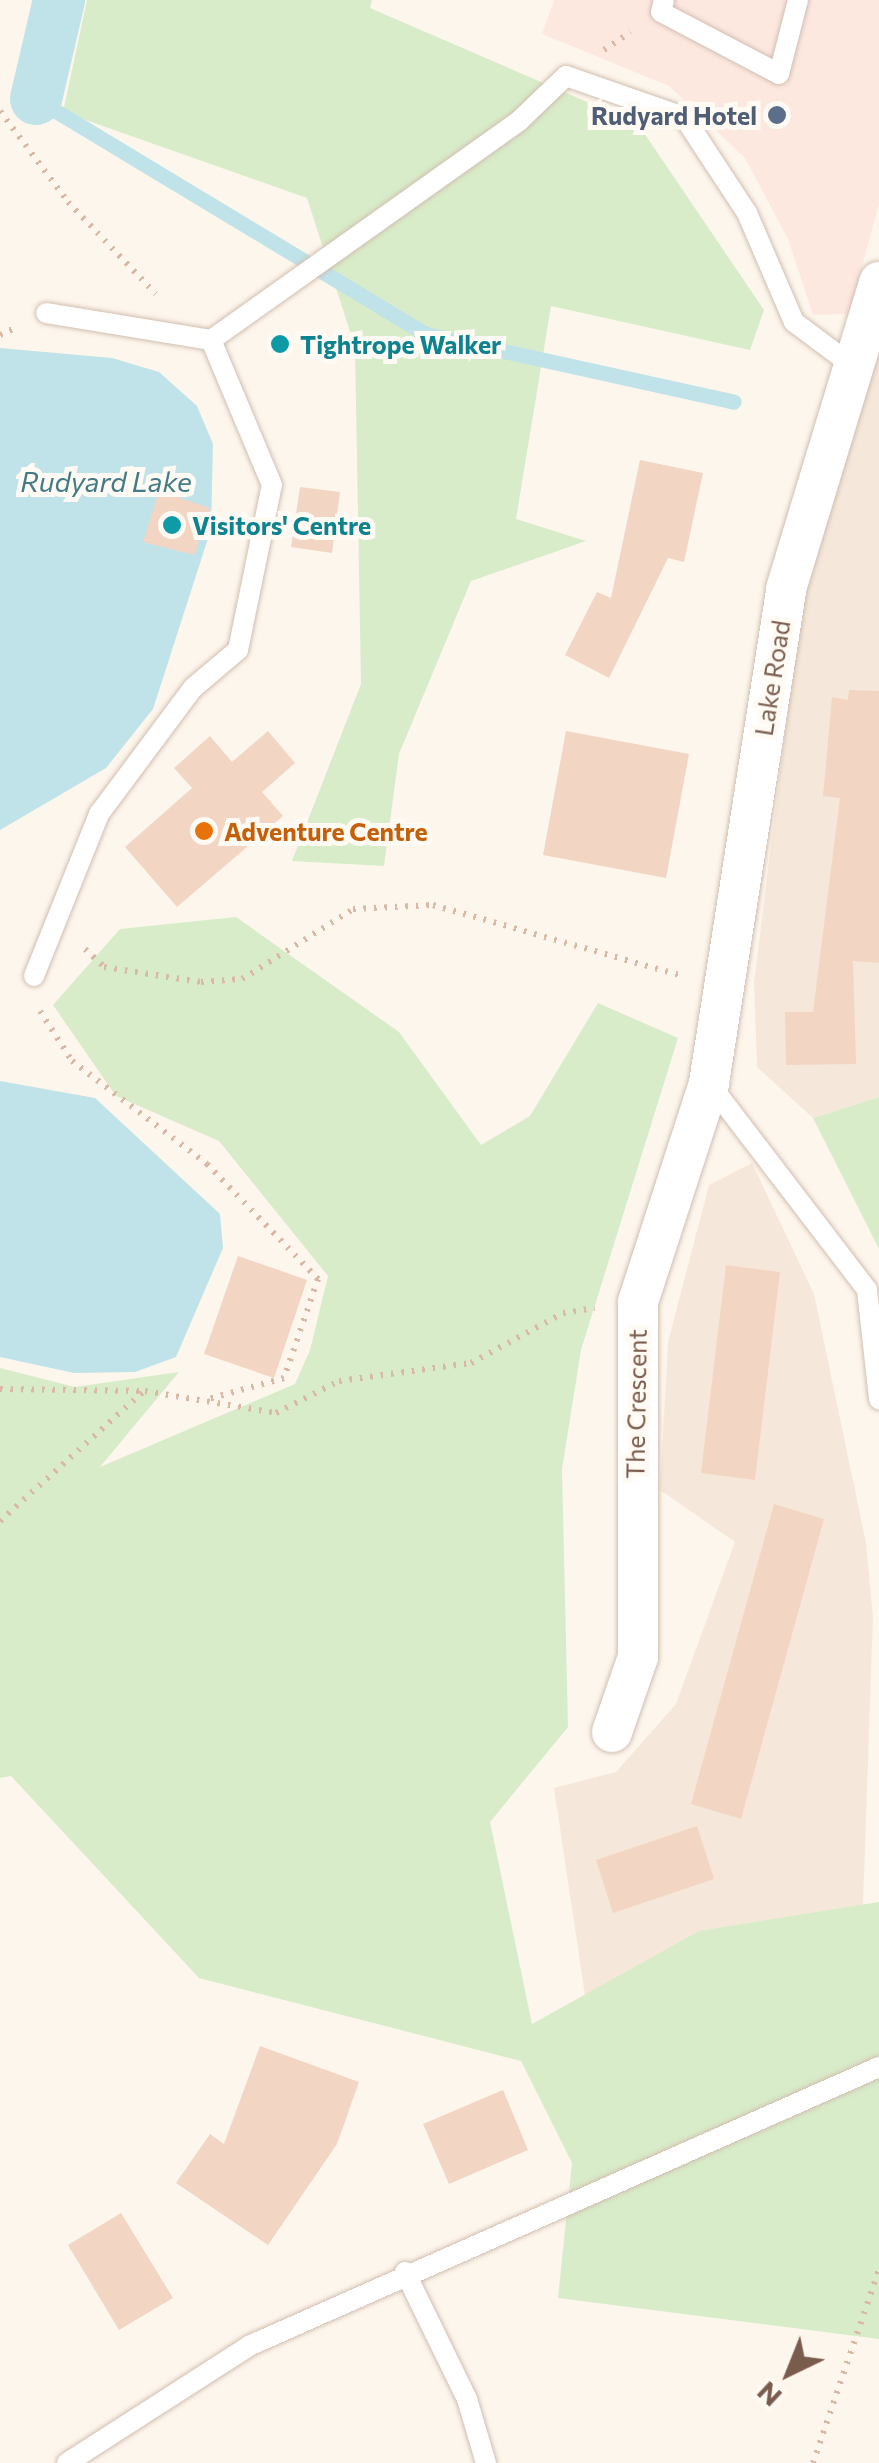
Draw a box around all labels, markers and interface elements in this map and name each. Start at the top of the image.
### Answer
place label: Rudyard Hotel [591,100,757,130]
marker: Rudyard Hotel [766,104,788,126]
place label: Tightrope Walker [300,329,501,359]
marker: Tightrope Walker [269,333,291,355]
water label: Rudyard Lake [20,464,192,498]
place label: Visitors' Centre [192,510,371,540]
marker: Visitors' Centre [161,514,183,536]
street label: Lake Road [748,618,796,738]
place label: Adventure Centre [224,816,428,846]
marker: Adventure Centre [193,820,215,842]
street label: The Crescent [620,1329,652,1479]
north arrow [739,2323,839,2423]
text: N [749,2375,788,2415]

